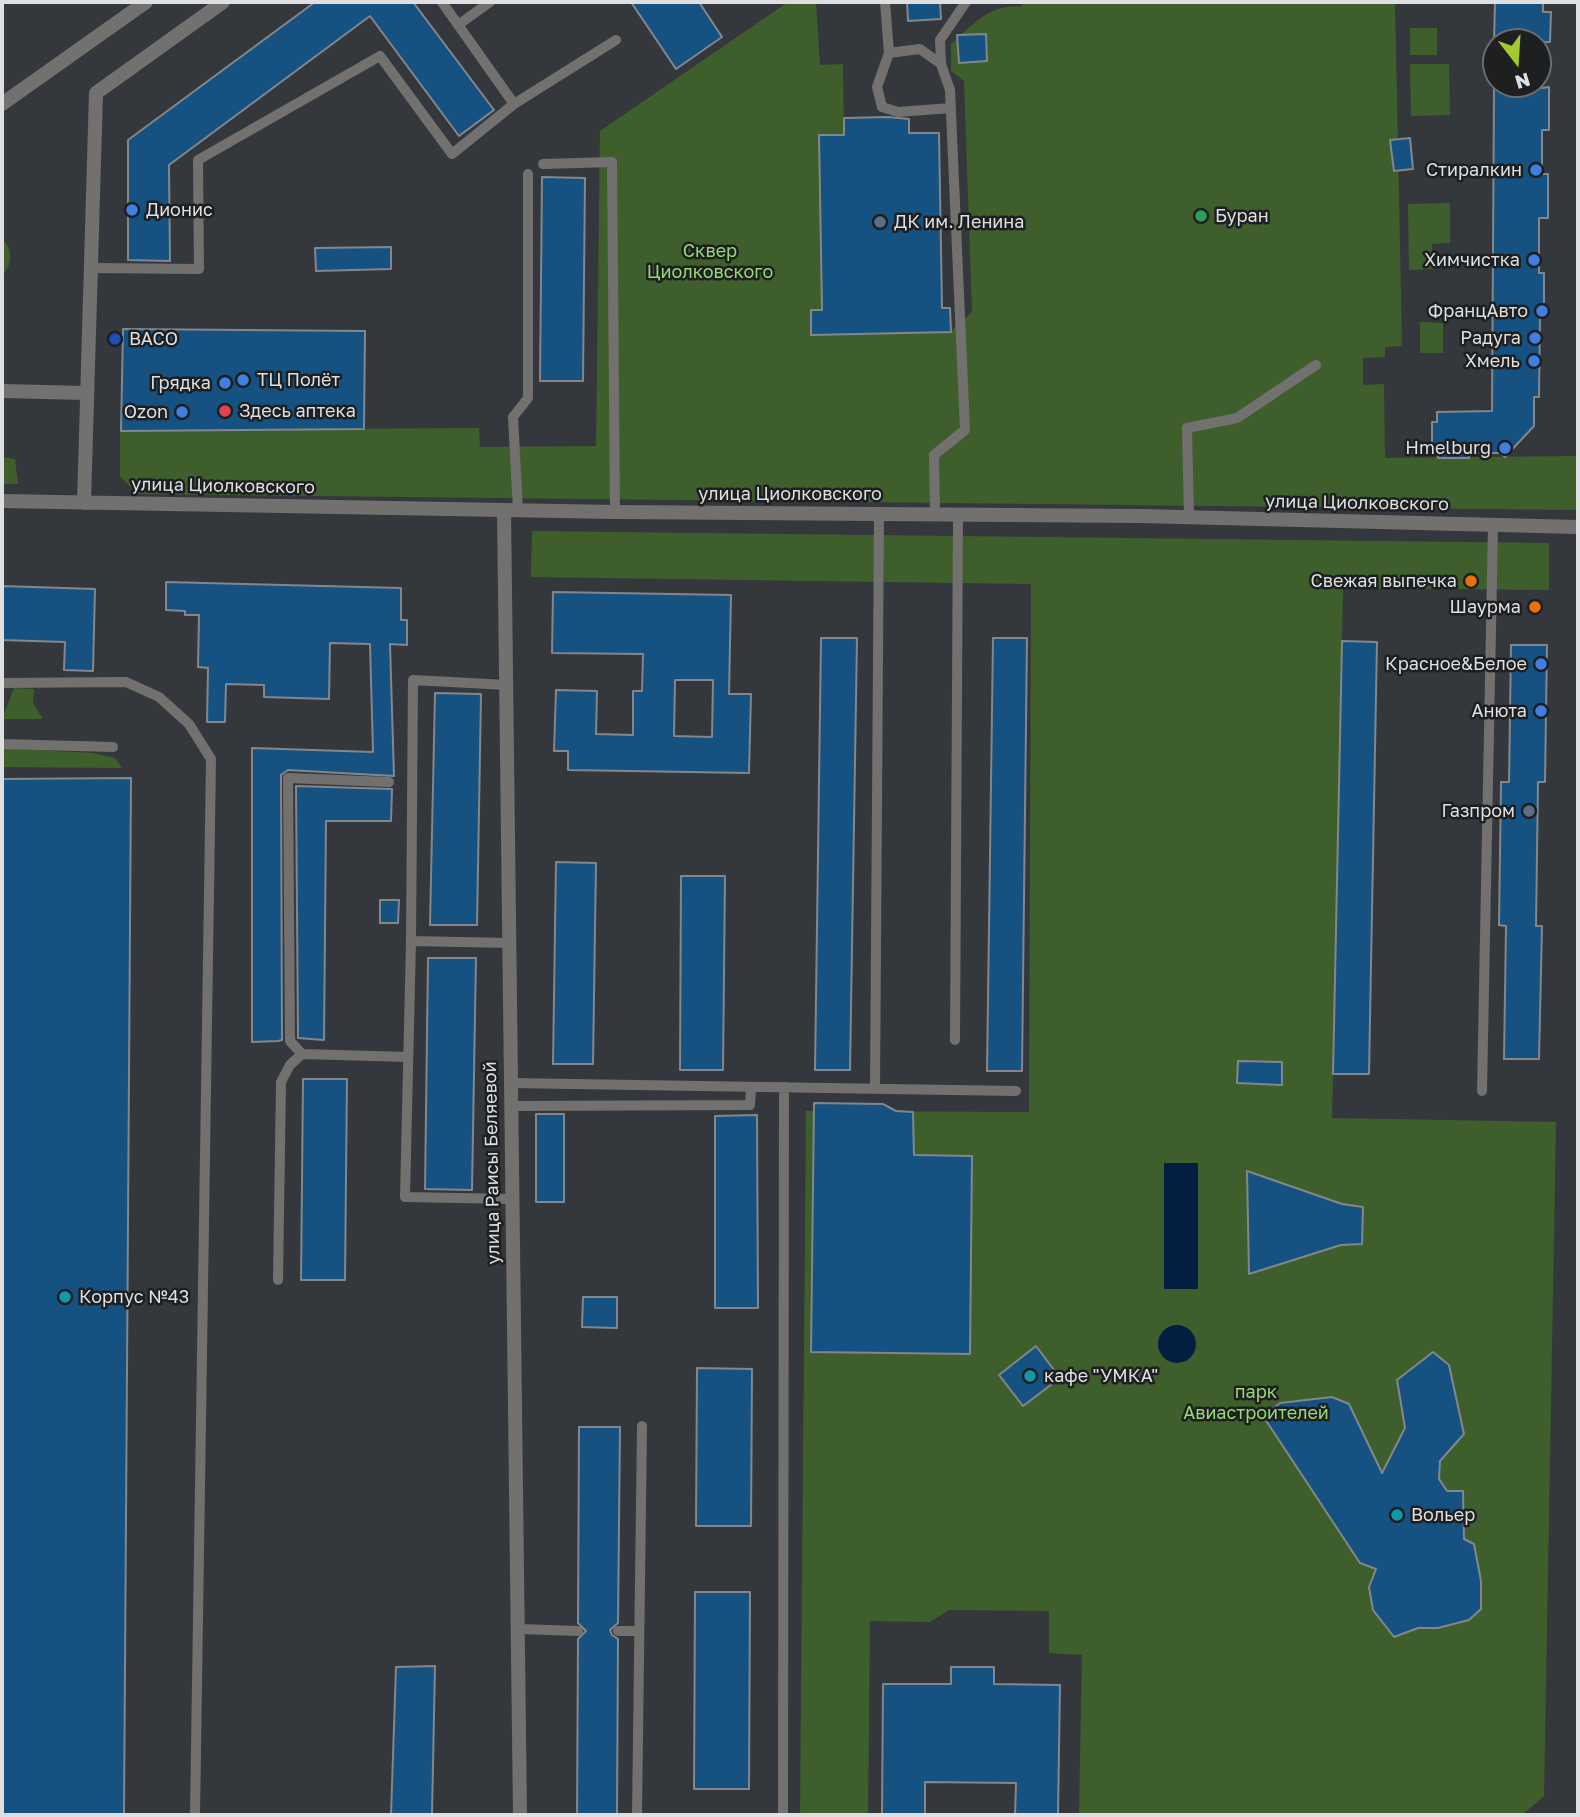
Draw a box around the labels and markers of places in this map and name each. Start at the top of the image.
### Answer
place label: Стиралкин [1426,159,1522,181]
marker: Стиралкин [1528,162,1544,178]
place label: Дионис [146,199,213,221]
marker: Дионис [124,202,140,218]
place label: Буран [1215,205,1269,227]
marker: Буран [1193,208,1209,224]
place label: ДК им. Ленина [894,211,1024,233]
marker: ДК им. Ленина [872,214,888,230]
place label: Химчистка [1424,249,1520,271]
marker: Химчистка [1526,252,1542,268]
place label: ФранцАвто [1428,300,1528,322]
marker: ФранцАвто [1534,303,1550,319]
place label: Радуга [1460,327,1521,349]
place label: ВАСО [129,328,178,350]
marker: Радуга [1527,330,1543,346]
marker: ВАСО [107,331,123,347]
place label: Хмель [1465,350,1520,372]
marker: Хмель [1526,353,1542,369]
place label: ТЦ Полёт [257,369,340,391]
place label: Грядка [150,372,211,394]
marker: ТЦ Полёт [235,372,251,388]
marker: Грядка [217,375,233,391]
place label: Здесь аптека [239,400,356,422]
place label: Ozon [124,401,168,423]
marker: Здесь аптека [217,403,233,419]
marker: Ozon [174,404,190,420]
place label: Hmelburg [1405,437,1491,459]
marker: Hmelburg [1497,440,1513,456]
place label: Свежая выпечка [1310,570,1457,592]
marker: Свежая выпечка [1463,573,1479,589]
place label: Шаурма [1449,596,1521,618]
marker: Шаурма [1527,599,1543,615]
place label: Красное&Белое [1385,653,1527,675]
marker: Красное&Белое [1533,656,1549,672]
place label: Анюта [1472,700,1527,722]
marker: Анюта [1533,703,1549,719]
place label: Газпром [1441,800,1515,822]
marker: Газпром [1521,803,1537,819]
place label: Корпус №43 [79,1286,189,1308]
marker: Корпус №43 [57,1289,73,1305]
place label: кафе "УМКА" [1044,1365,1158,1387]
marker: кафе "УМКА" [1022,1368,1038,1384]
place label: Вольер [1411,1504,1475,1526]
marker: Вольер [1389,1507,1405,1523]

